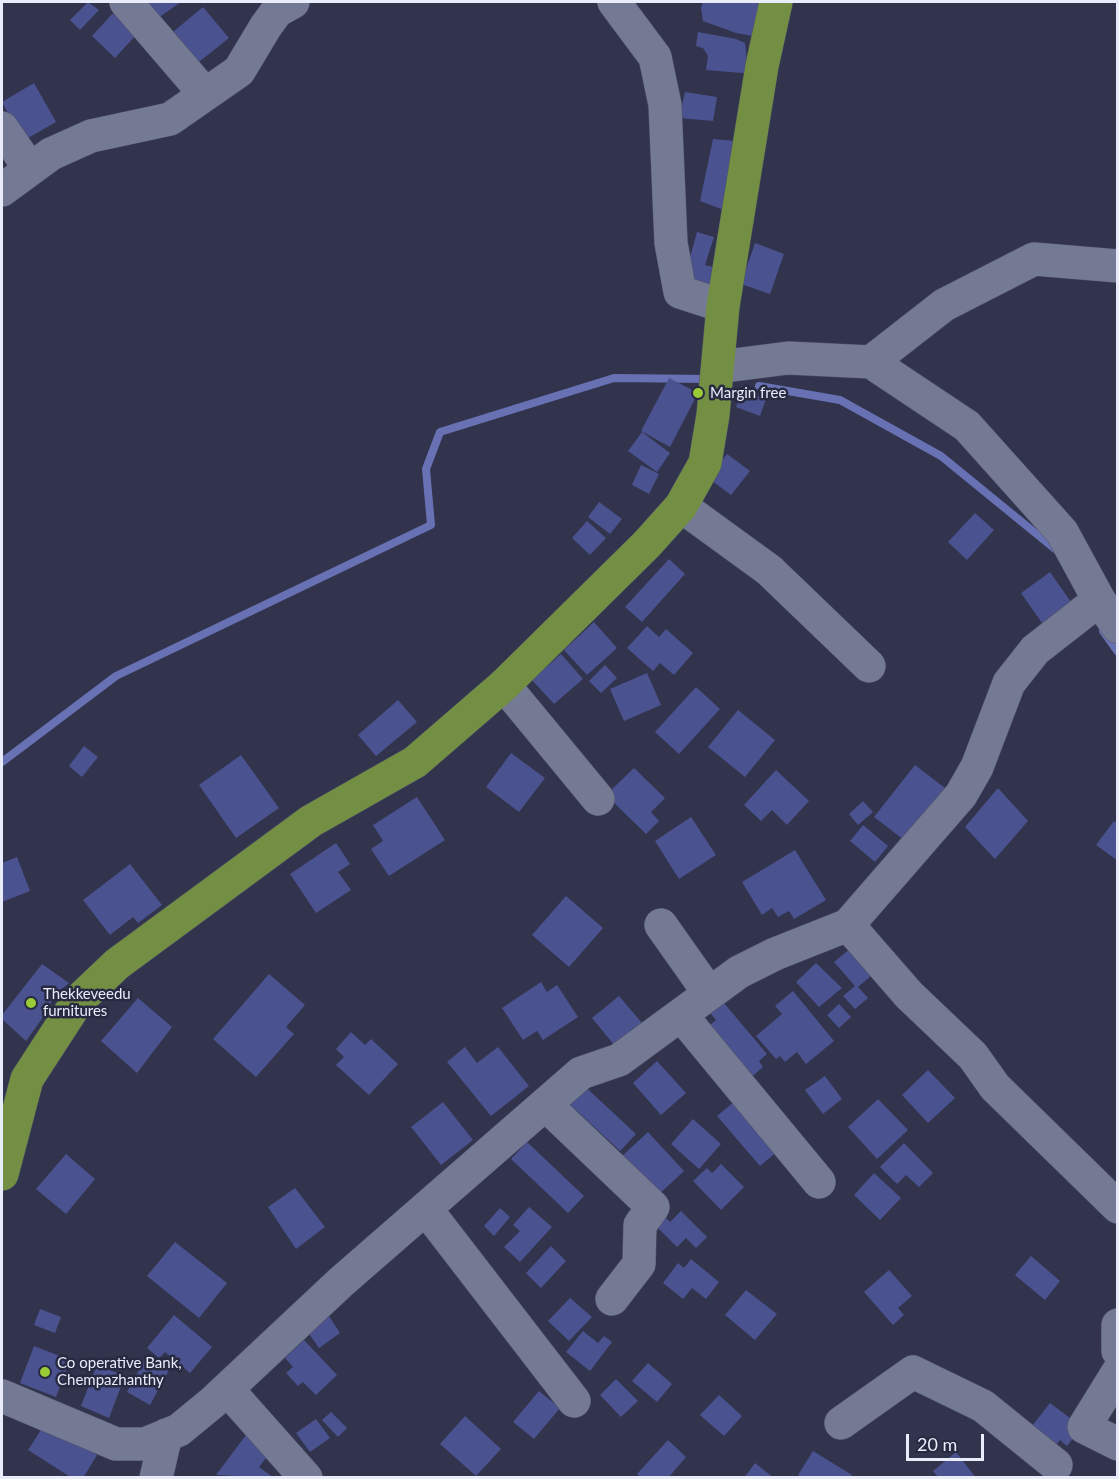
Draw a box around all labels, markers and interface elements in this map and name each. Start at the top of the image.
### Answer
place label: Margin free [710,384,786,402]
marker: Margin free [691,386,705,400]
place label: Thekkeveedu furnitures [43,985,131,1020]
marker: Thekkeveedu furnitures [24,996,38,1010]
place label: Co operative Bank, Chempazhanthy [57,1354,182,1389]
marker: Co operative Bank, Chempazhanthy [38,1365,52,1379]
scale bar [909,1422,987,1460]
text: 20 m [917,1433,957,1455]

